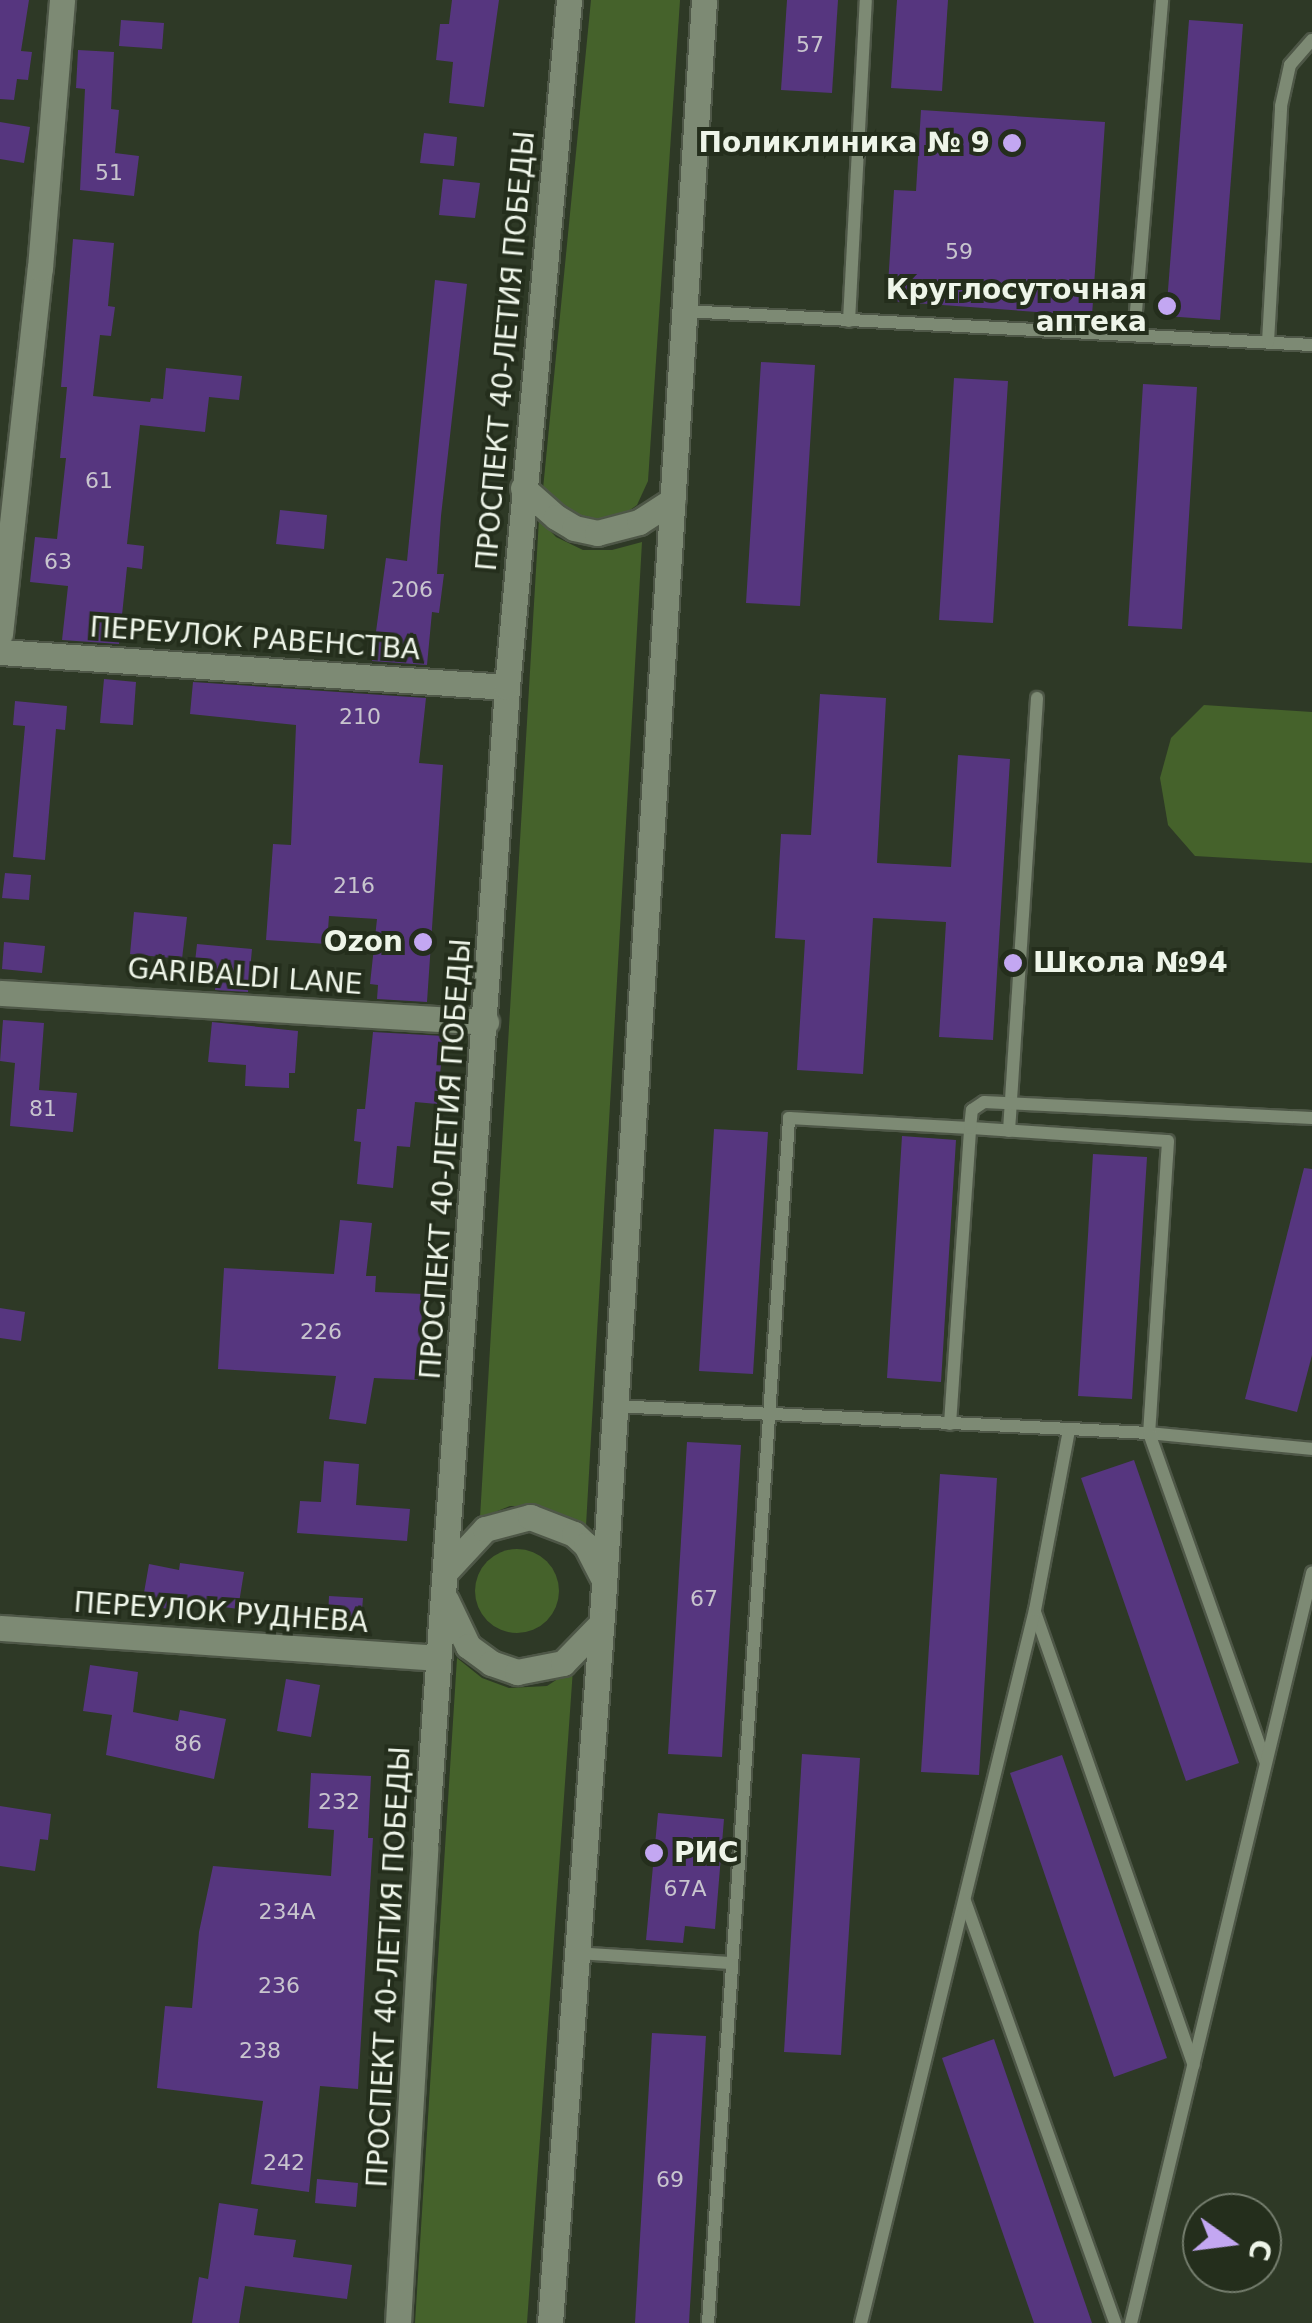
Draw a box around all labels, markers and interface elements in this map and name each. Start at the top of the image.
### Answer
house number: 57 [796,32,824,58]
place label: Поликлиника № 9 [699,126,990,160]
street label: ПРОСПЕКТ 40-ЛЕТИЯ ПОБЕДЫ [470,130,542,572]
marker: Поликлиника № 9 [999,130,1025,156]
house number: 51 [95,160,123,186]
house number: 59 [945,239,973,265]
place label: Круглосуточная аптека [886,273,1147,339]
marker: Круглосуточная аптека [1156,295,1178,317]
house number: 61 [85,468,113,494]
house number: 63 [44,549,72,575]
house number: 206 [391,577,433,603]
street label: ПЕРЕУЛОК РАВЕНСТВА [89,611,421,667]
house number: 210 [339,704,381,730]
house number: 216 [333,873,375,899]
place label: Ozon [324,925,403,959]
marker: Ozon [412,931,434,953]
street label: ПРОСПЕКТ 40-ЛЕТИЯ ПОБЕДЫ [414,938,478,1380]
place label: Школа №94 [1033,946,1228,980]
street label: GARIBALDI LANE [126,952,364,1002]
marker: Школа №94 [1002,952,1024,974]
house number: 81 [29,1096,57,1122]
house number: 226 [300,1319,342,1345]
street label: ПЕРЕУЛОК РУДНЕВА [73,1586,369,1640]
house number: 67 [690,1586,718,1612]
house number: 86 [174,1731,202,1757]
street label: ПРОСПЕКТ 40-ЛЕТИЯ ПОБЕДЫ [361,1746,417,2188]
house number: 232 [318,1789,360,1815]
place label: РИС [674,1836,739,1870]
marker: РИС [643,1842,665,1864]
house number: 67А [663,1876,707,1902]
house number: 234А [258,1899,316,1925]
house number: 236 [258,1973,300,1999]
house number: 238 [239,2038,281,2064]
house number: 242 [263,2150,305,2176]
house number: 69 [656,2167,684,2193]
north arrow [1182,2193,1282,2293]
text: С [1241,2236,1278,2264]

